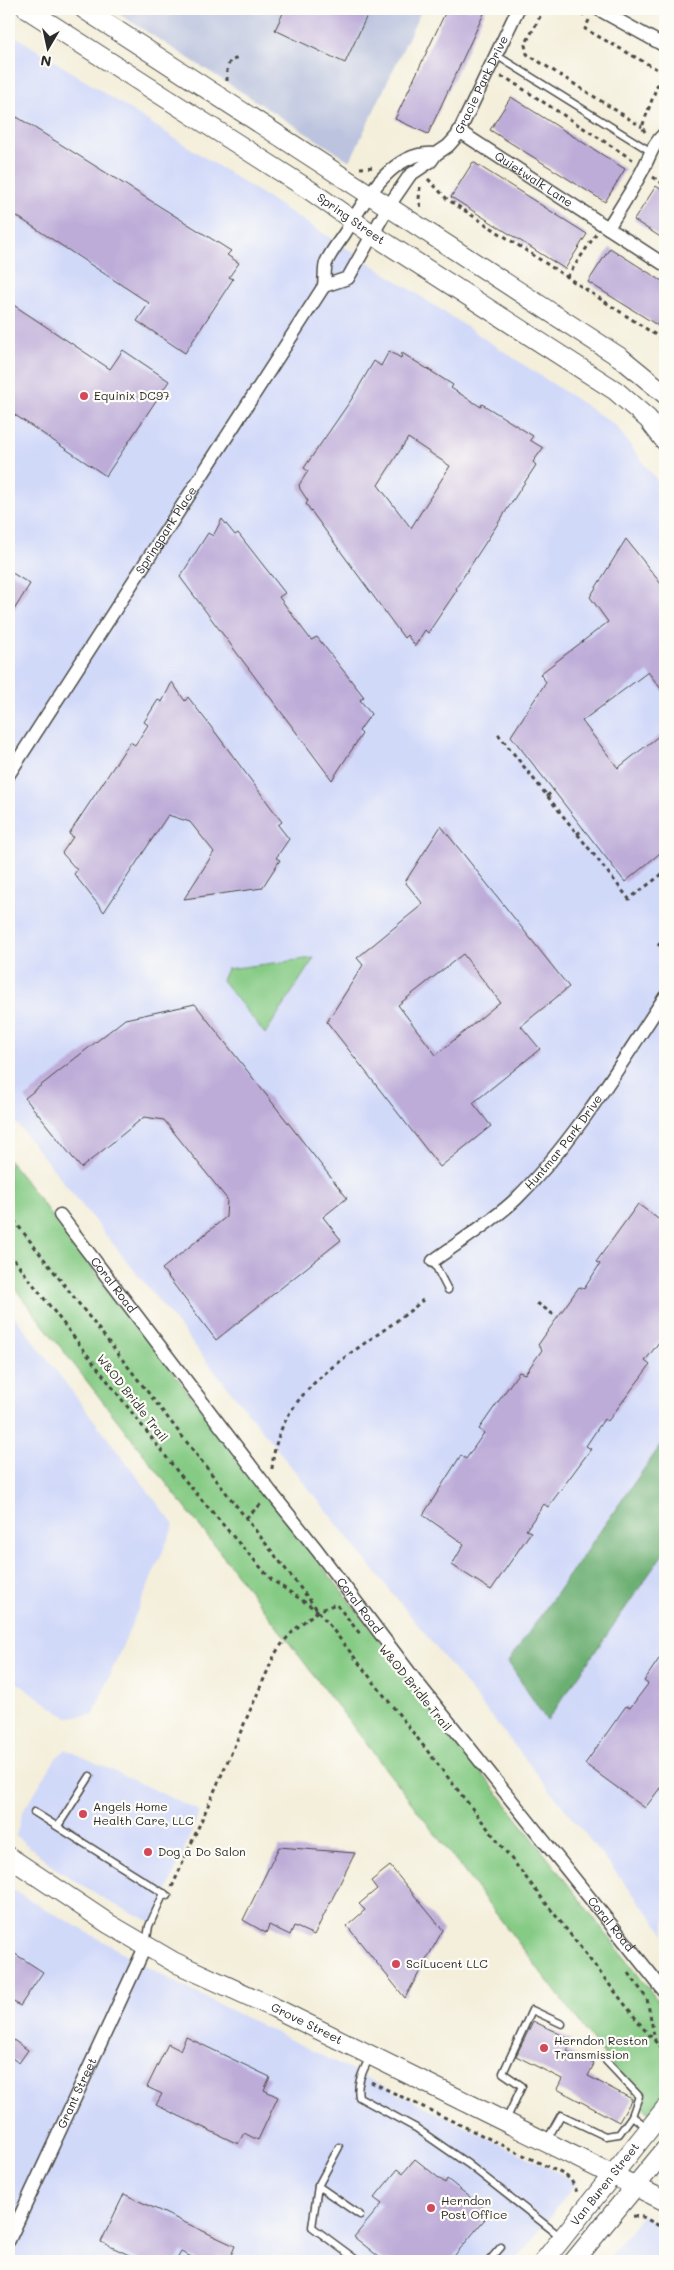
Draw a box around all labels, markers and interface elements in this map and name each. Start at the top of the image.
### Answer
north arrow [22,22,72,72]
street label: Gracie Park Drive [450,33,511,136]
text: N [39,51,53,72]
street label: Quietwalk Lane [492,147,576,210]
street label: Spring Street [314,189,389,247]
place label: Equinix DC97 [94,387,170,403]
marker: Equinix DC97 [78,390,90,402]
street label: Springpark Place [131,483,200,577]
street label: Huntmar Park Drive [521,1091,605,1192]
street label: Coral Road [88,1253,141,1316]
street label: W&OD Bridle Trail [94,1350,172,1444]
street label: Coral Road [334,1574,386,1637]
street label: W&OD Bridle Trail [376,1641,456,1734]
place label: Angels Home Health Care, LLC [93,1798,194,1828]
marker: Angels Home Health Care, LLC [77,1808,89,1820]
place label: Dog a Do Salon [158,1843,246,1859]
marker: Dog a Do Salon [142,1846,154,1858]
street label: Coral Road [585,1893,639,1955]
place label: SciLucent LLC [406,1955,488,1971]
marker: SciLucent LLC [390,1958,402,1970]
street label: Grove Street [269,1998,346,2047]
place label: Herndon Reston Transmission [554,2032,648,2062]
marker: Herndon Reston Transmission [538,2042,550,2054]
street label: Grant Street [53,2055,100,2131]
street label: Van Buren Street [566,2139,642,2229]
place label: Herndon Post Office [441,2192,507,2222]
marker: Herndon Post Office [425,2202,437,2214]

